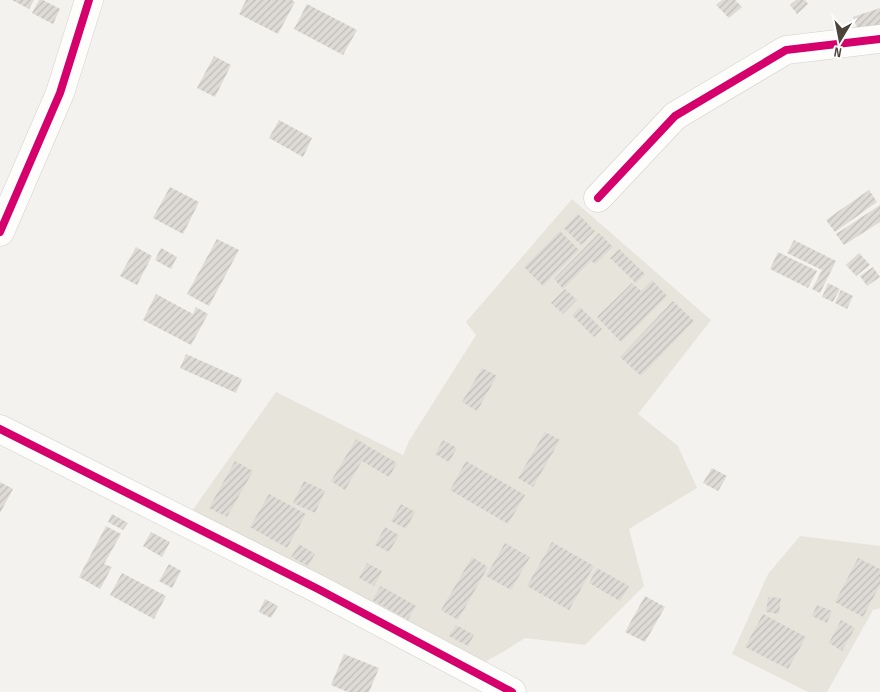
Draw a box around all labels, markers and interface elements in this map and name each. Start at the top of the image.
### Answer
north arrow [815,15,865,65]
text: N [833,43,843,61]

